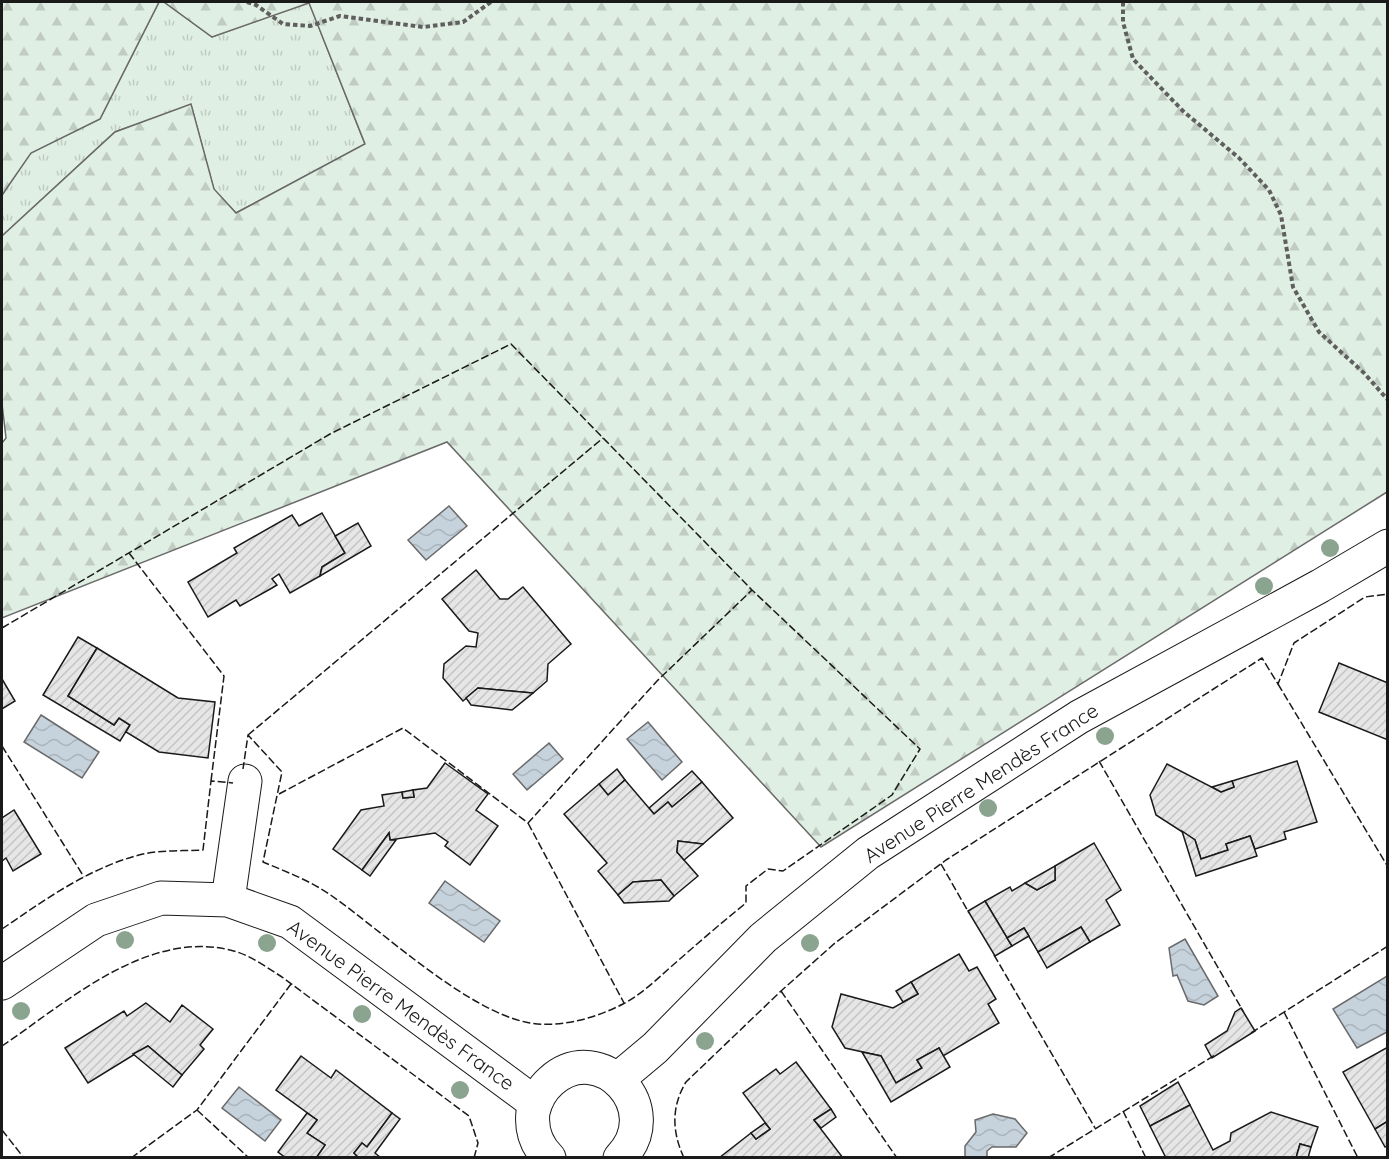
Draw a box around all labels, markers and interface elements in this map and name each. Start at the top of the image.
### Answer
street label: Avenue Pierre Mendès France [859,697,1103,868]
street label: Avenue Pierre Mendès France [283,914,520,1095]

